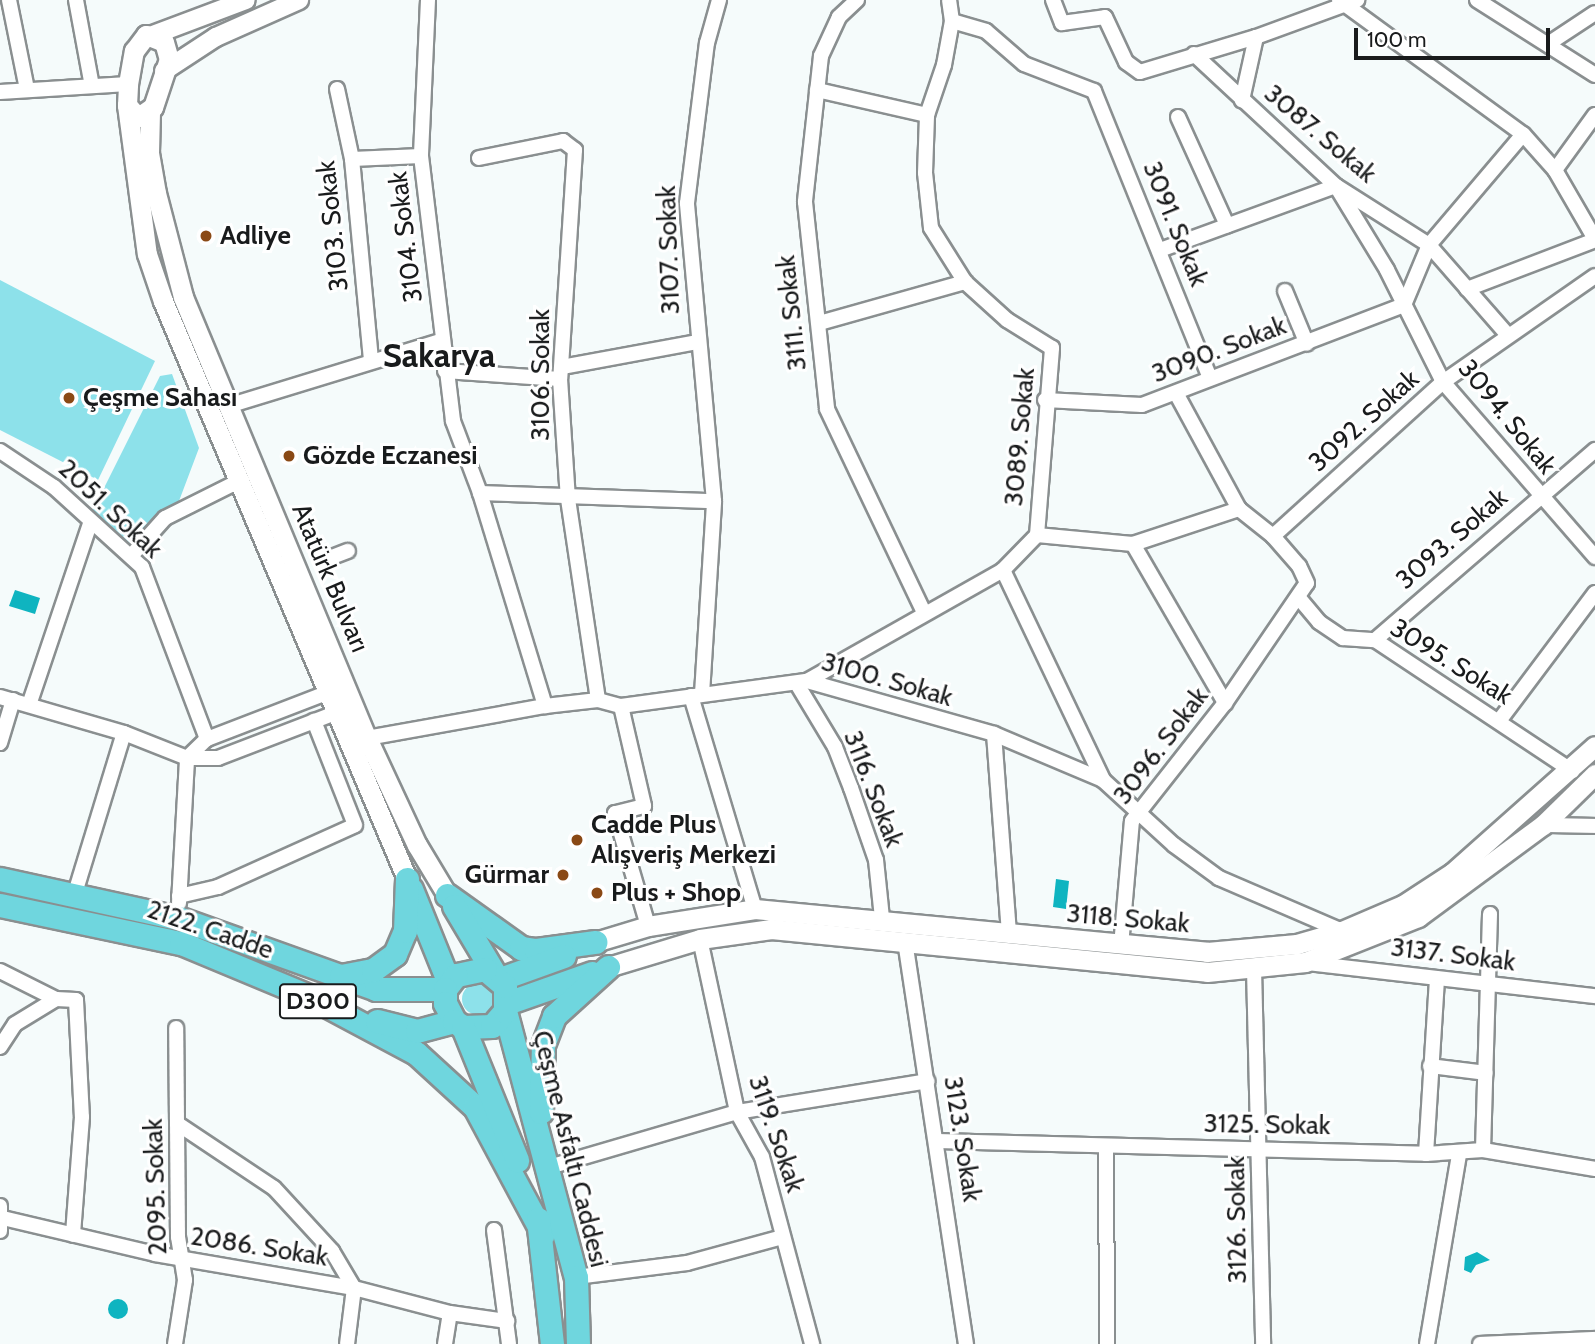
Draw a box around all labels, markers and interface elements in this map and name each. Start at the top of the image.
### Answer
scale bar [1357,14,1553,58]
text: 100 m [1367,27,1426,52]
street label: 3087. Sokak [1258,78,1382,190]
street label: 3091. Sokak [1136,157,1214,291]
street label: 3103. Sokak [311,159,355,293]
street label: 3104. Sokak [382,170,430,304]
street label: 3107. Sokak [651,185,687,315]
place label: Adliye [220,220,291,252]
marker: Adliye [198,228,214,244]
street label: 3111. Sokak [770,254,814,372]
street label: 3106. Sokak [525,309,557,441]
street label: 3090. Sokak [1148,310,1290,390]
district label: Sakarya [383,336,495,376]
street label: 3094. Sokak [1451,354,1563,480]
street label: 3092. Sokak [1303,364,1425,478]
street label: 3089. Sokak [998,367,1042,507]
place label: Çeşme Sahası [83,382,237,414]
marker: Çeşme Sahası [61,390,77,406]
place label: Gözde Eczanesi [303,440,477,472]
marker: Gözde Eczanesi [281,448,297,464]
street label: 2051. Sokak [52,453,168,565]
street label: 3093. Sokak [1390,482,1514,596]
street label: Atatürk Bulvarı [285,499,375,657]
street label: 3095. Sokak [1384,612,1518,712]
street label: 3100. Sokak [818,646,956,714]
street label: 3096. Sokak [1107,681,1215,811]
street label: 3116. Sokak [837,726,909,852]
place label: Cadde Plus Alışveriş Merkezi [591,809,776,870]
marker: Cadde Plus Alışveriş Merkezi [569,832,585,848]
place label: Gürmar [465,859,549,891]
marker: Gürmar [555,867,571,883]
place label: Plus + Shop [611,877,741,909]
marker: Plus + Shop [589,885,605,901]
street label: 2122. Cadde [143,894,277,966]
street label: 3118. Sokak [1065,898,1191,940]
street label: 3137. Sokak [1389,932,1517,978]
road number: D300 [278,981,358,1021]
street label: Çeşme Asfaltı Caddesi [526,1028,614,1270]
street label: 3119. Sokak [741,1071,811,1197]
street label: 3123. Sokak [937,1074,987,1204]
street label: 3125. Sokak [1203,1108,1331,1142]
street label: 2095. Sokak [138,1118,174,1256]
street label: 3126. Sokak [1220,1156,1254,1284]
street label: 2086. Sokak [188,1221,330,1273]

